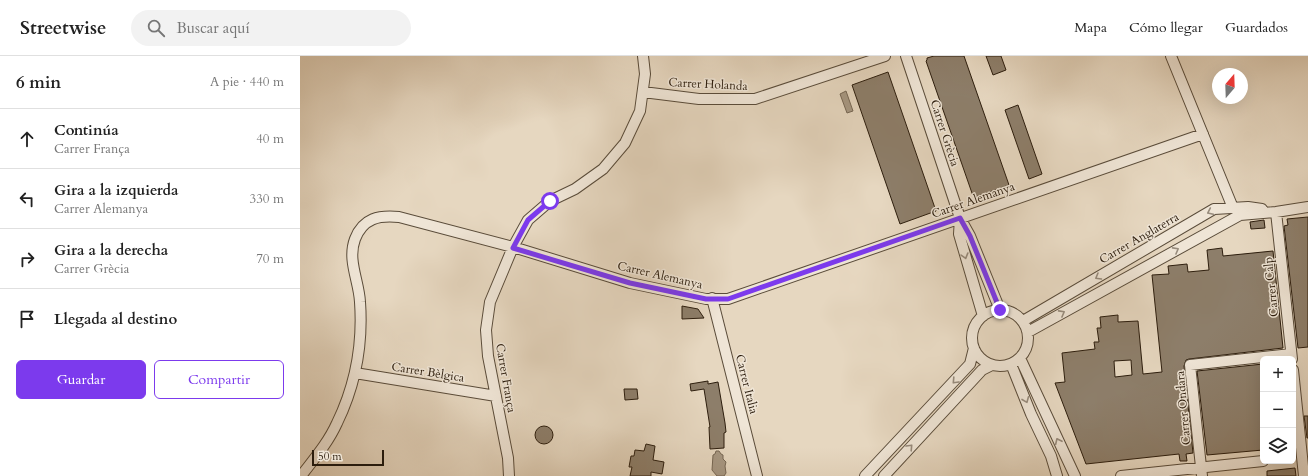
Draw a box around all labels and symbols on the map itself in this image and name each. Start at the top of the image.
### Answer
north arrow [1212,68,1248,104]
street label: Carrer Holanda [668,74,749,94]
street label: Carrer Grècia [927,97,964,169]
street label: Carrer Alemanya [929,178,1017,222]
route start [541,192,559,210]
one-way arrow [1207,207,1215,215]
street label: Carrer Anglaterra [1096,208,1183,267]
one-way arrow [1172,248,1179,255]
one-way arrow [961,253,969,259]
street label: Carrer Calp [1260,256,1282,318]
street label: Carrer Alemanya [616,257,705,293]
one-way arrow [1095,272,1102,279]
route end [991,301,1009,319]
one-way arrow [1058,310,1065,318]
street label: Carrer França [492,342,520,415]
street label: Carrer Italia [732,353,762,416]
street label: Carrer Bèlgica [390,358,466,386]
street label: Carrer Ondara [1172,369,1194,446]
one-way arrow [952,376,959,383]
one-way arrow [1021,397,1029,404]
one-way arrow [1055,437,1063,445]
one-way arrow [906,445,913,452]
scale bar [312,448,384,467]

